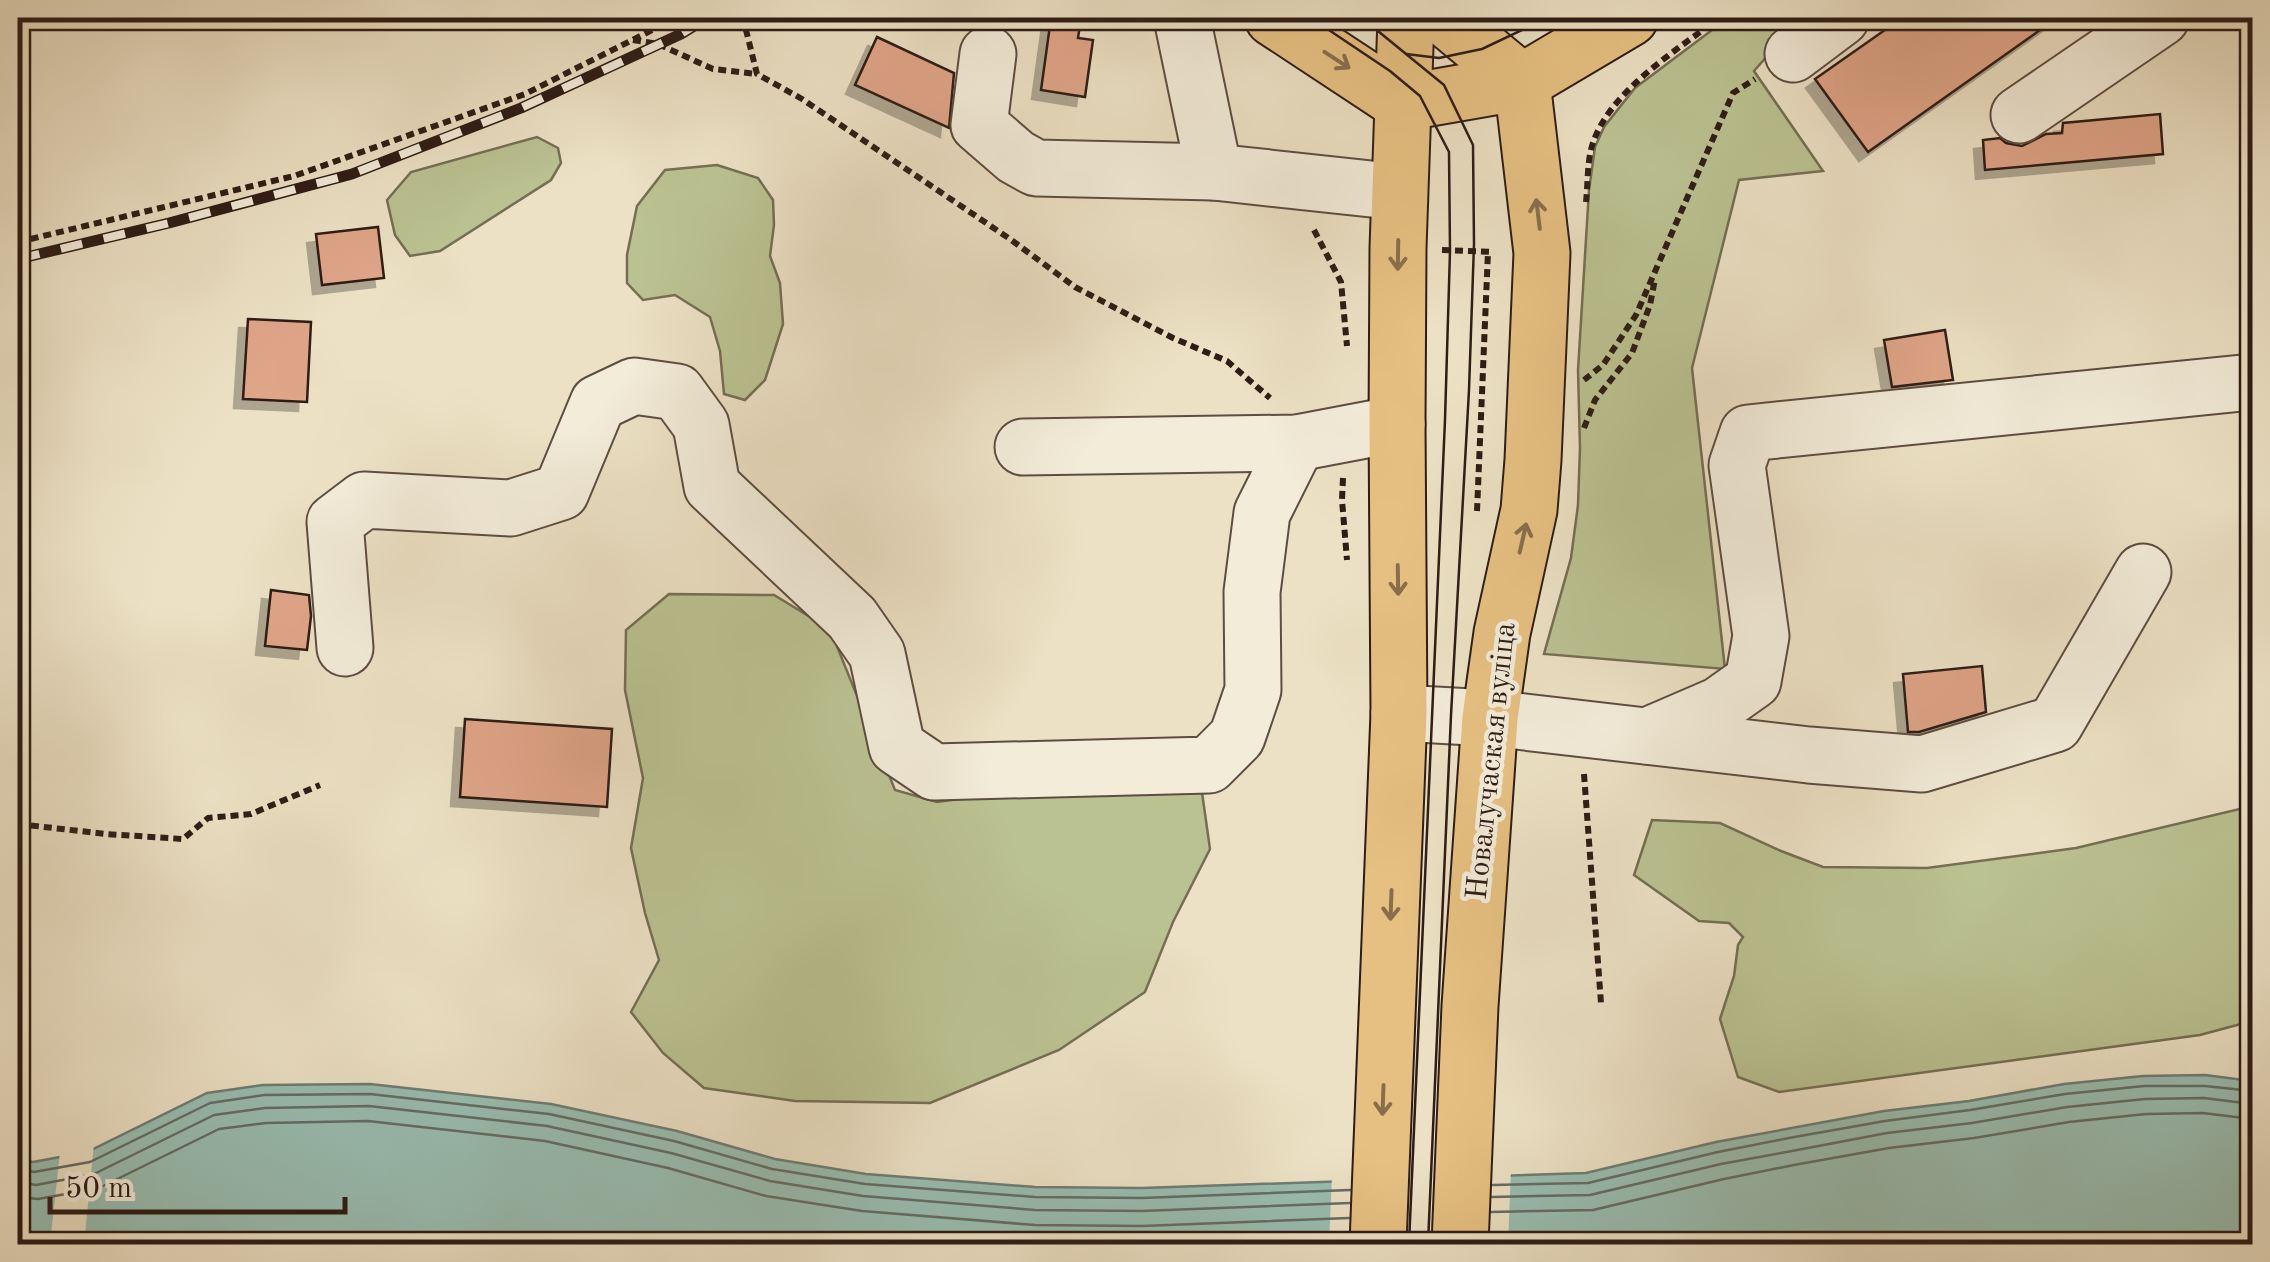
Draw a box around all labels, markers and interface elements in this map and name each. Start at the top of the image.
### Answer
one-way arrow [1323,49,1351,70]
one-way arrow [1528,198,1546,231]
one-way arrow [1388,238,1408,270]
one-way arrow [1515,523,1533,555]
one-way arrow [1388,562,1408,595]
street label: Новалучаская вуліца [1463,621,1521,901]
one-way arrow [1381,888,1400,920]
one-way arrow [1373,1083,1392,1115]
scale bar [50,1152,345,1214]
text: 50 m [65,1174,132,1204]

